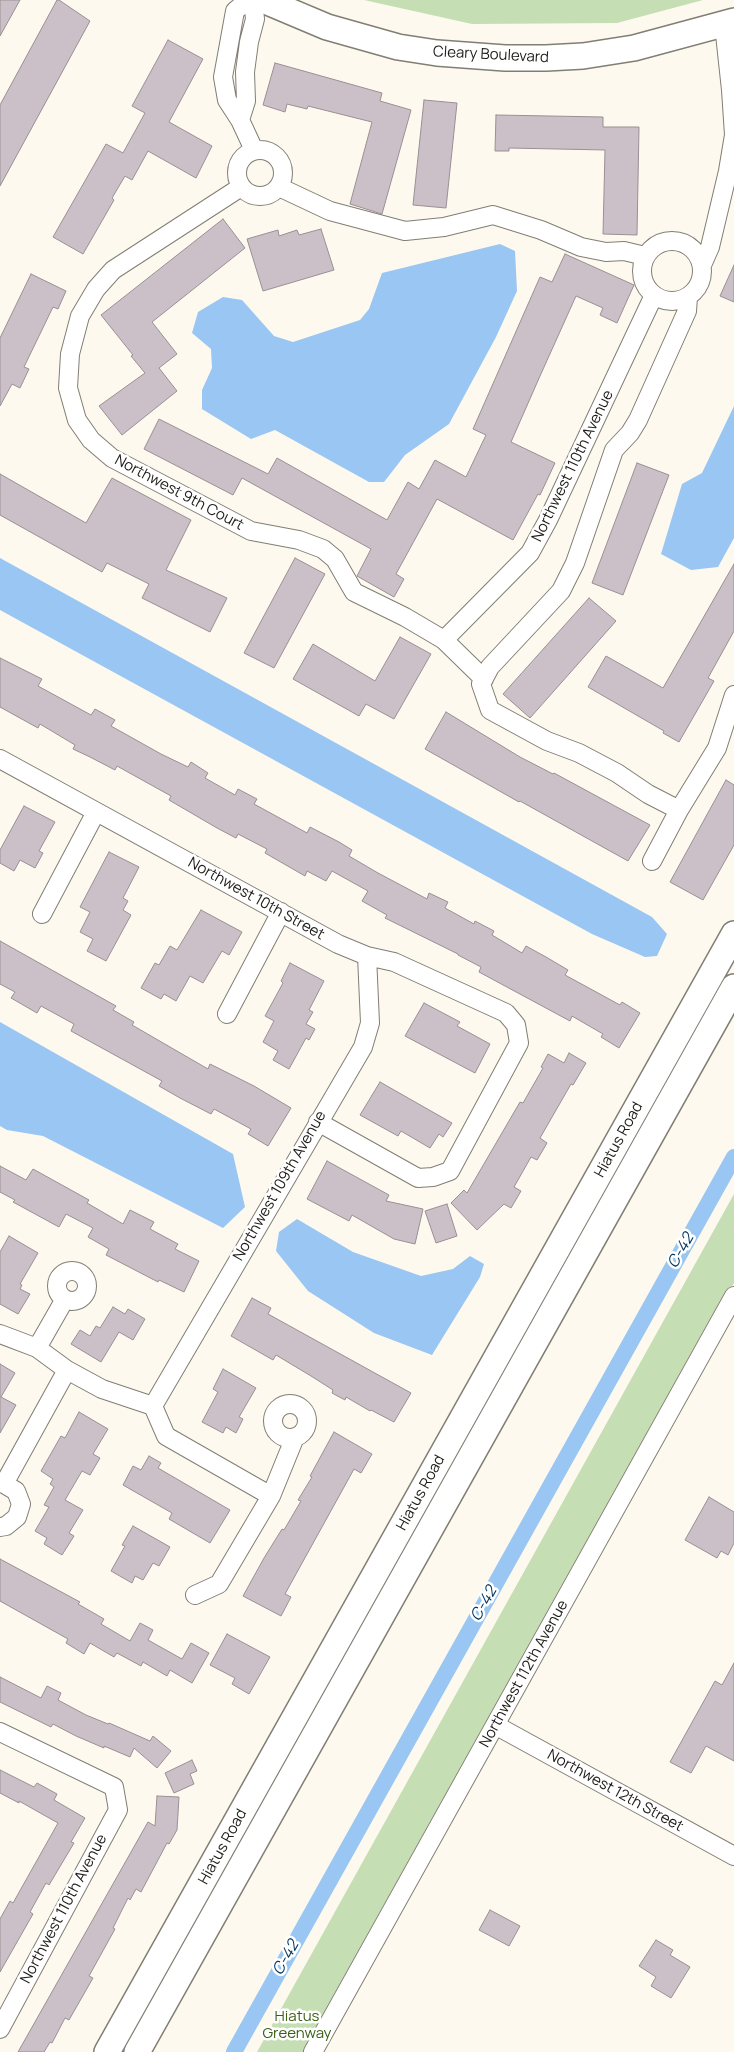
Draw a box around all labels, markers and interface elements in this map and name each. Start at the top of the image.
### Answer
street label: Cleary Boulevard [433,43,549,67]
street label: Northwest 110th Avenue [528,387,618,545]
street label: Northwest 9th Court [111,451,247,535]
street label: Northwest 10th Street [185,854,327,944]
street label: Hiatus Road [591,1099,647,1181]
street label: Northwest 109th Avenue [230,1108,330,1264]
water label: C-42 [664,1230,698,1272]
street label: Hiatus Road [393,1452,449,1534]
water label: C-42 [467,1583,501,1625]
street label: Northwest 112th Avenue [476,1597,572,1751]
street label: Northwest 12th Street [544,1746,686,1836]
street label: Hiatus Road [195,1806,251,1888]
street label: Northwest 110th Avenue [17,1831,111,1987]
water label: C-42 [269,1937,303,1979]
park label: Hiatus Greenway [263,2008,331,2043]

